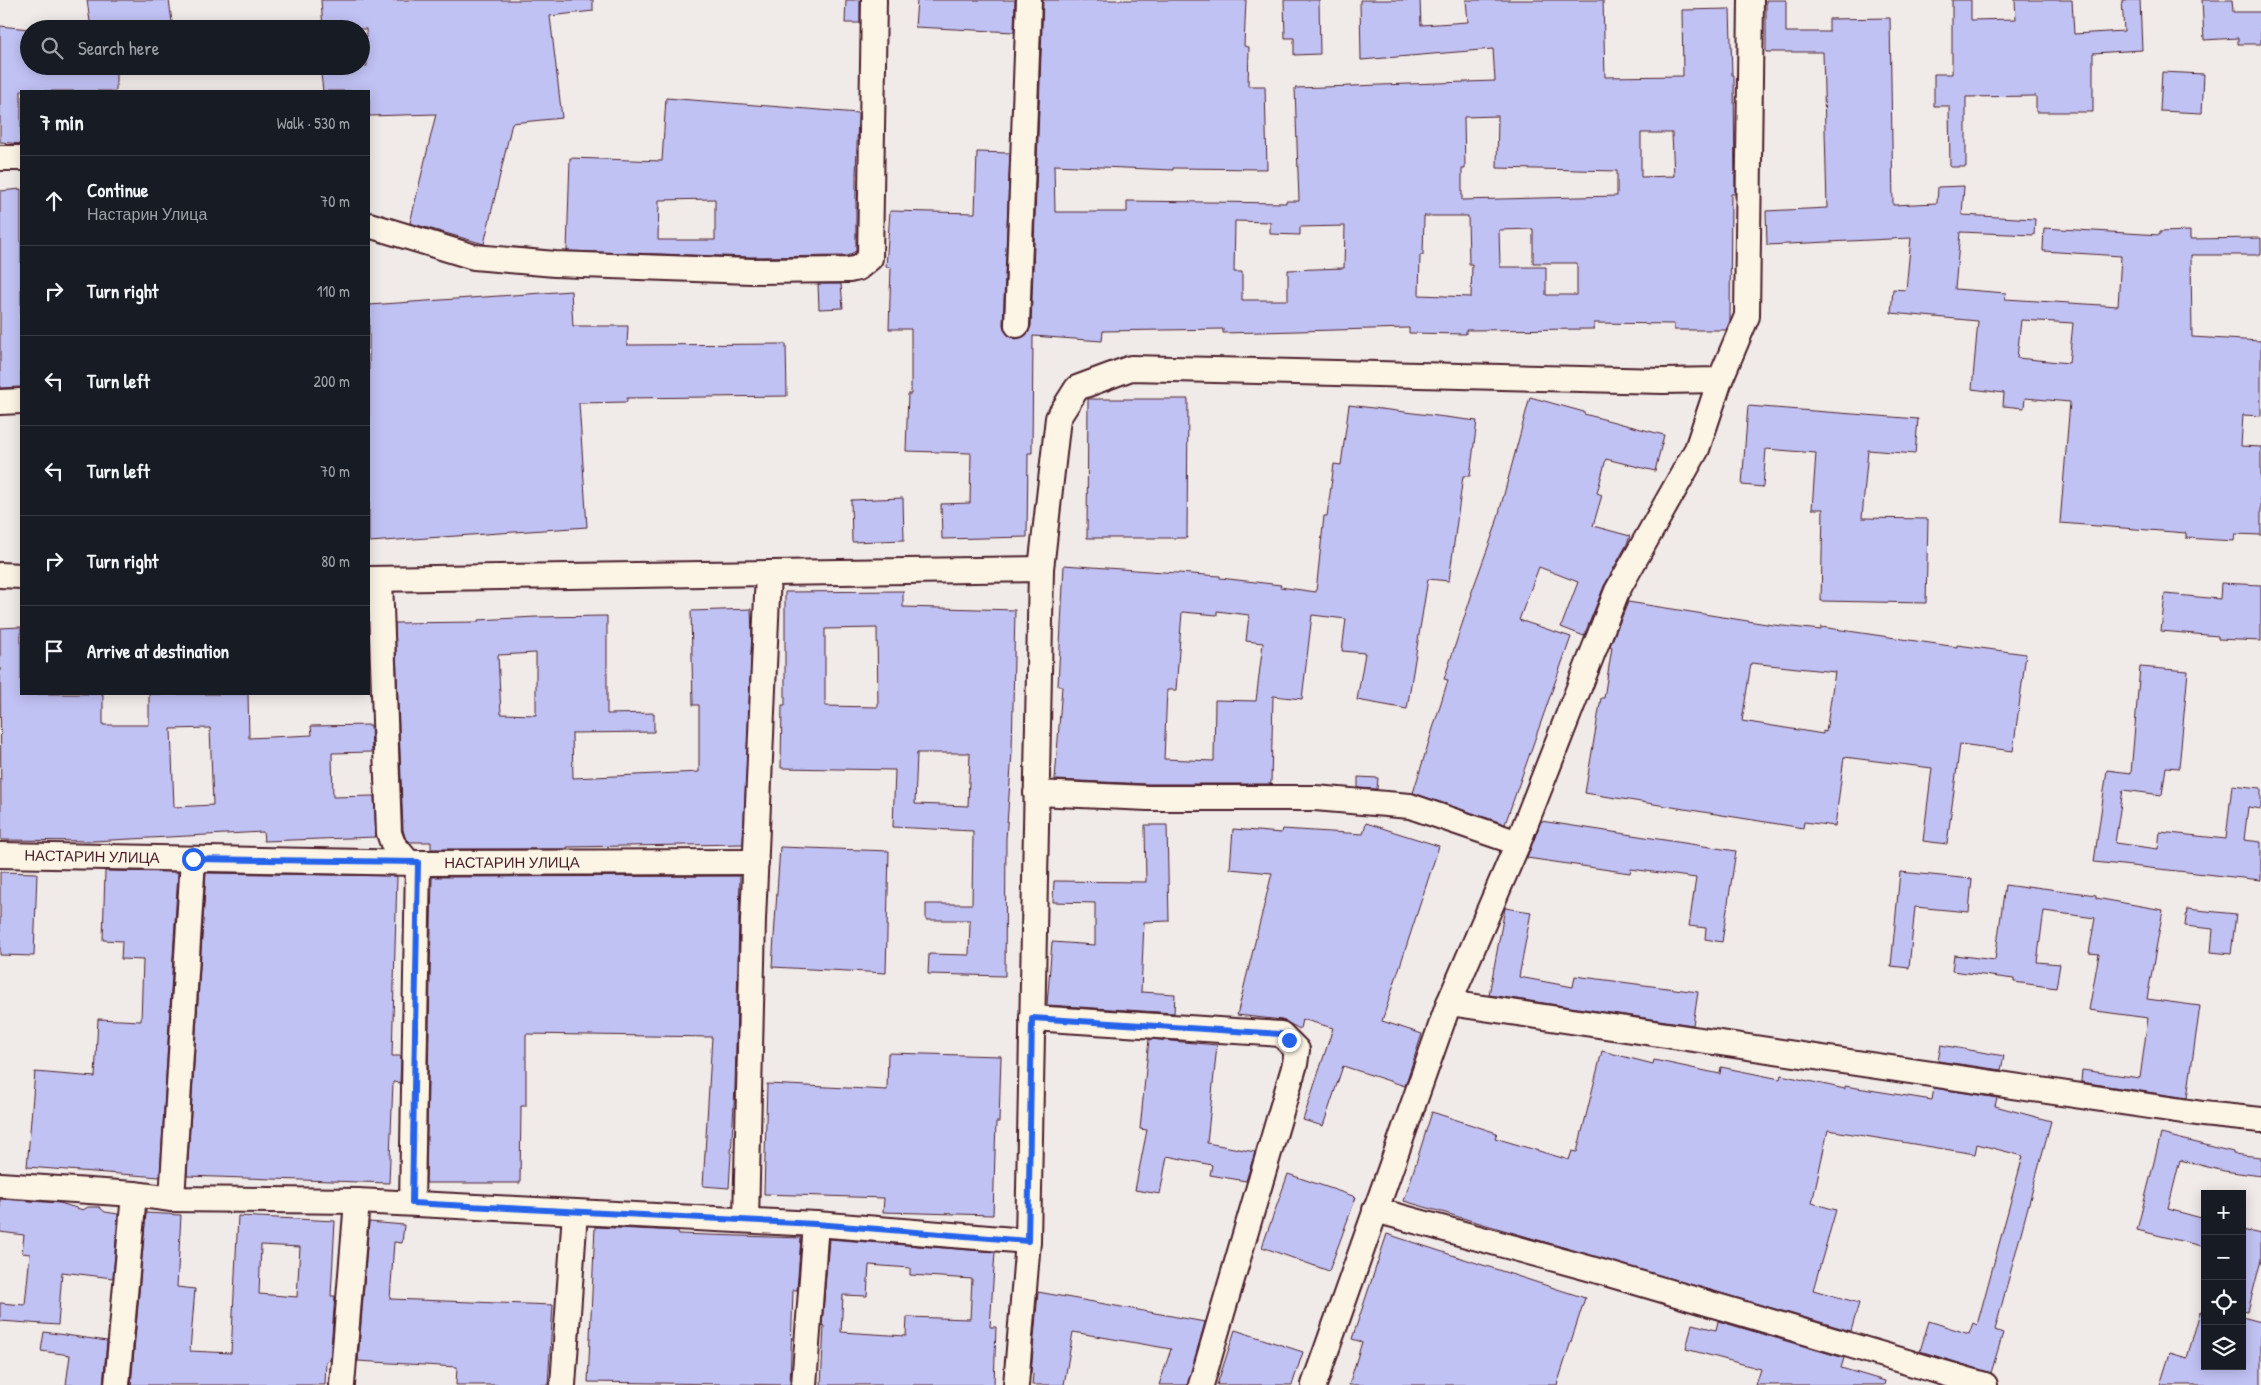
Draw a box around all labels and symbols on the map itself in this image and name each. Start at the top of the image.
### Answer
street label: НАСТАРИН УЛИЦА [24,844,160,868]
route start [182,848,205,871]
street label: НАСТАРИН УЛИЦА [444,852,580,873]
route end [1278,1029,1301,1052]

